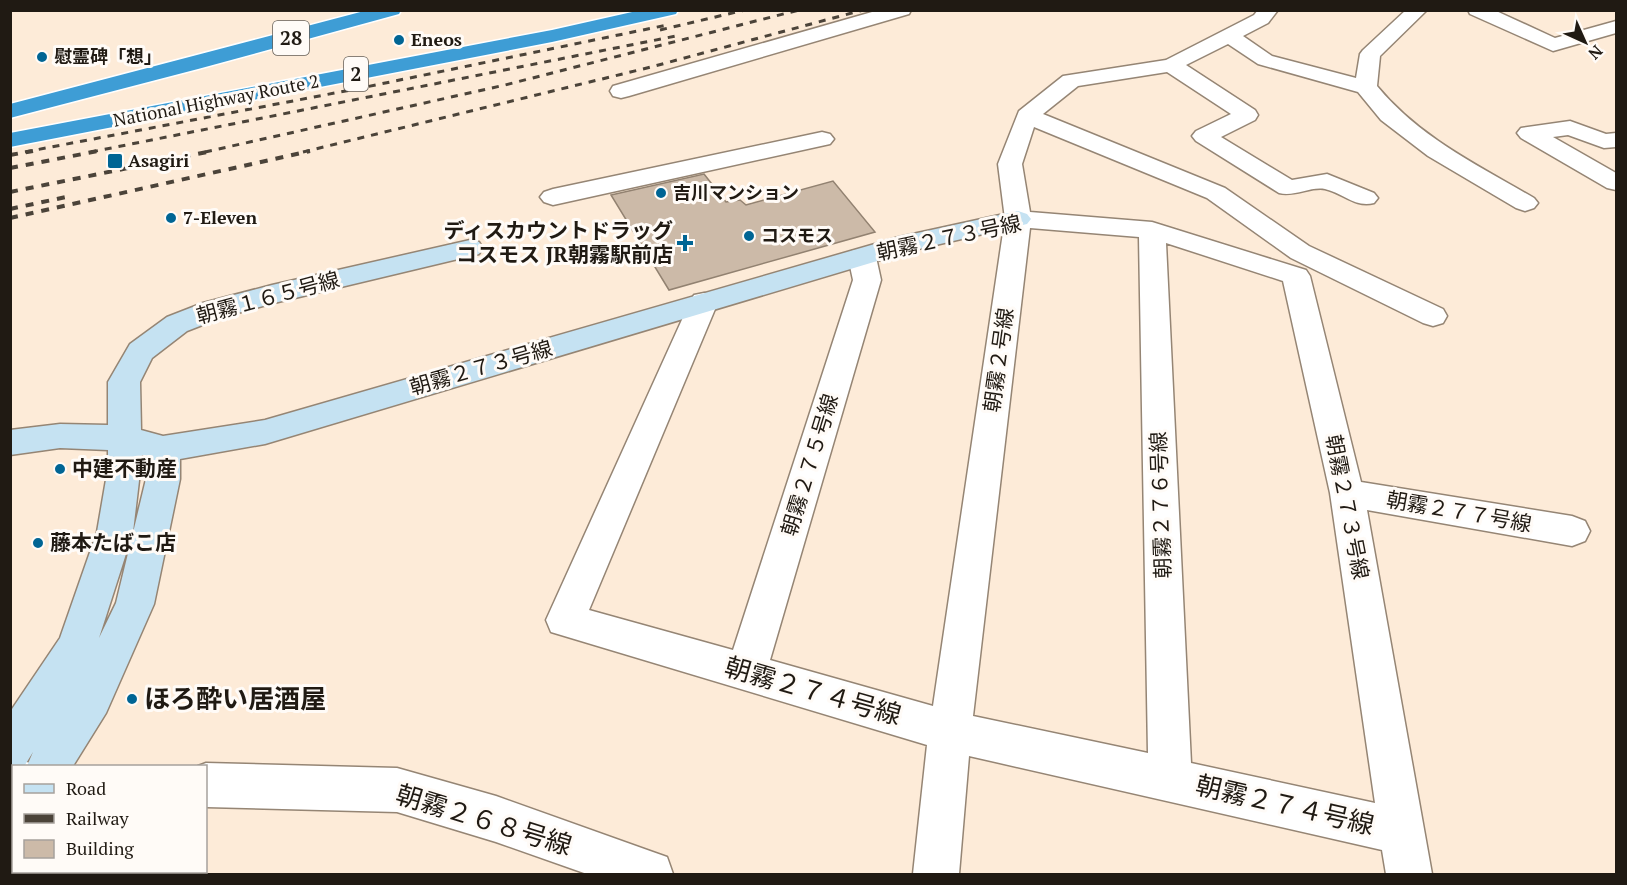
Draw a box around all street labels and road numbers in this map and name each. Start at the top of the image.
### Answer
road number: 28 [273,21,309,55]
road number: 2 [344,57,368,91]
street label: National Highway Route 2 [111,68,321,132]
street label: 朝霧２７３号線 [874,208,1024,266]
street label: 朝霧１６５号線 [193,264,342,330]
street label: 朝霧２号線 [977,306,1019,414]
street label: 朝霧２７３号線 [406,333,555,401]
street label: 朝霧２７５号線 [774,390,844,539]
street label: 朝霧２７６号線 [1143,431,1177,579]
street label: 朝霧２７３号線 [1320,432,1376,582]
street label: 朝霧２７７号線 [1384,484,1534,538]
street label: 朝霧２７４号線 [721,649,905,731]
street label: 朝霧２７４号線 [1193,767,1378,841]
street label: 朝霧２６８号線 [392,776,576,862]

